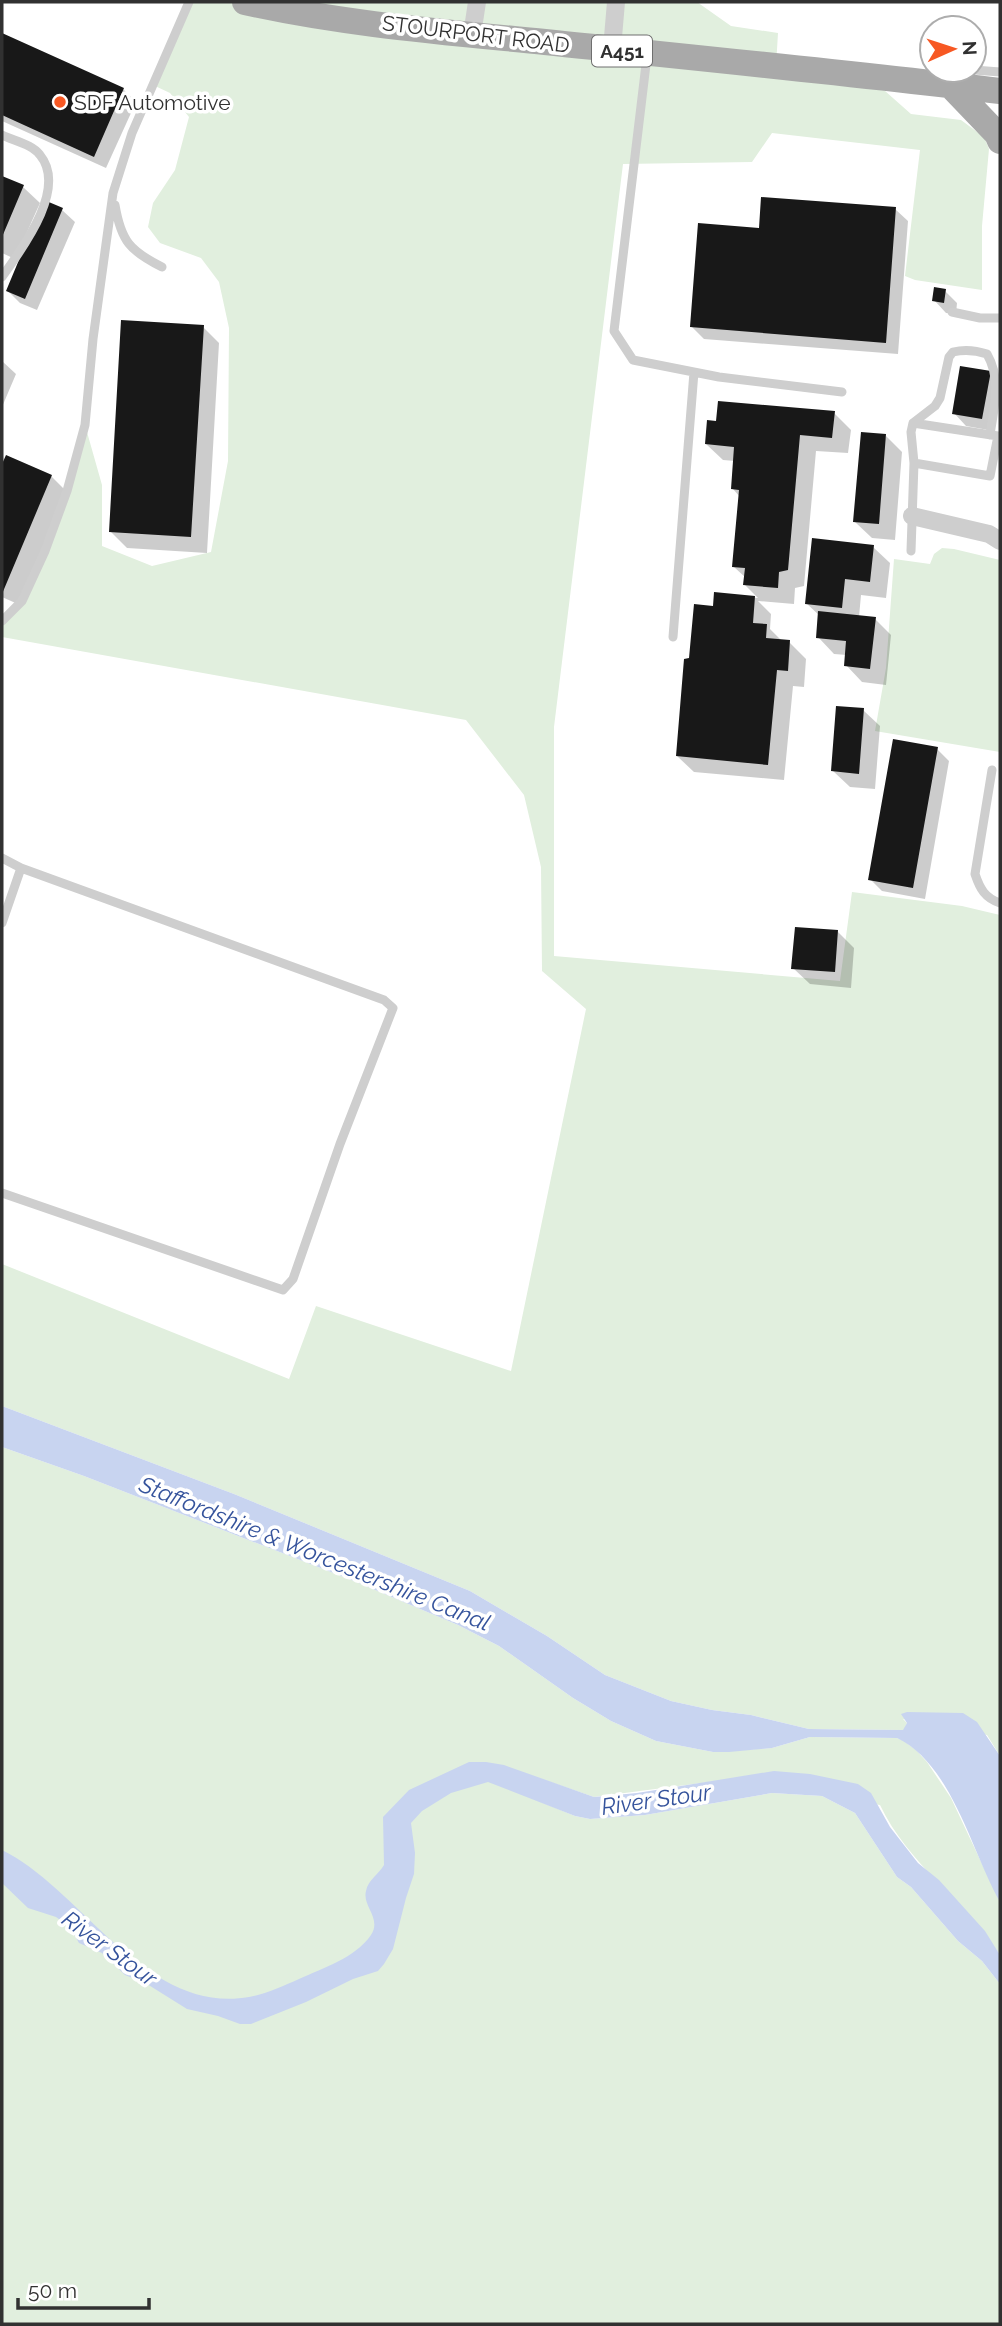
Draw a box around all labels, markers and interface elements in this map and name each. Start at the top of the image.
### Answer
street label: STOURPORT ROAD [381,10,571,58]
north arrow [918,14,988,84]
road number: A451 [592,36,652,66]
text: N [959,40,981,56]
place label: SDF Automotive [74,90,231,115]
marker: SDF Automotive [52,94,68,110]
water label: Staffordshire & Worcestershire Canal [135,1470,494,1636]
water label: River Stour [599,1778,714,1820]
water label: River Stour [57,1905,163,1992]
scale bar [18,2266,149,2310]
text: 50 m [28,2278,77,2303]

